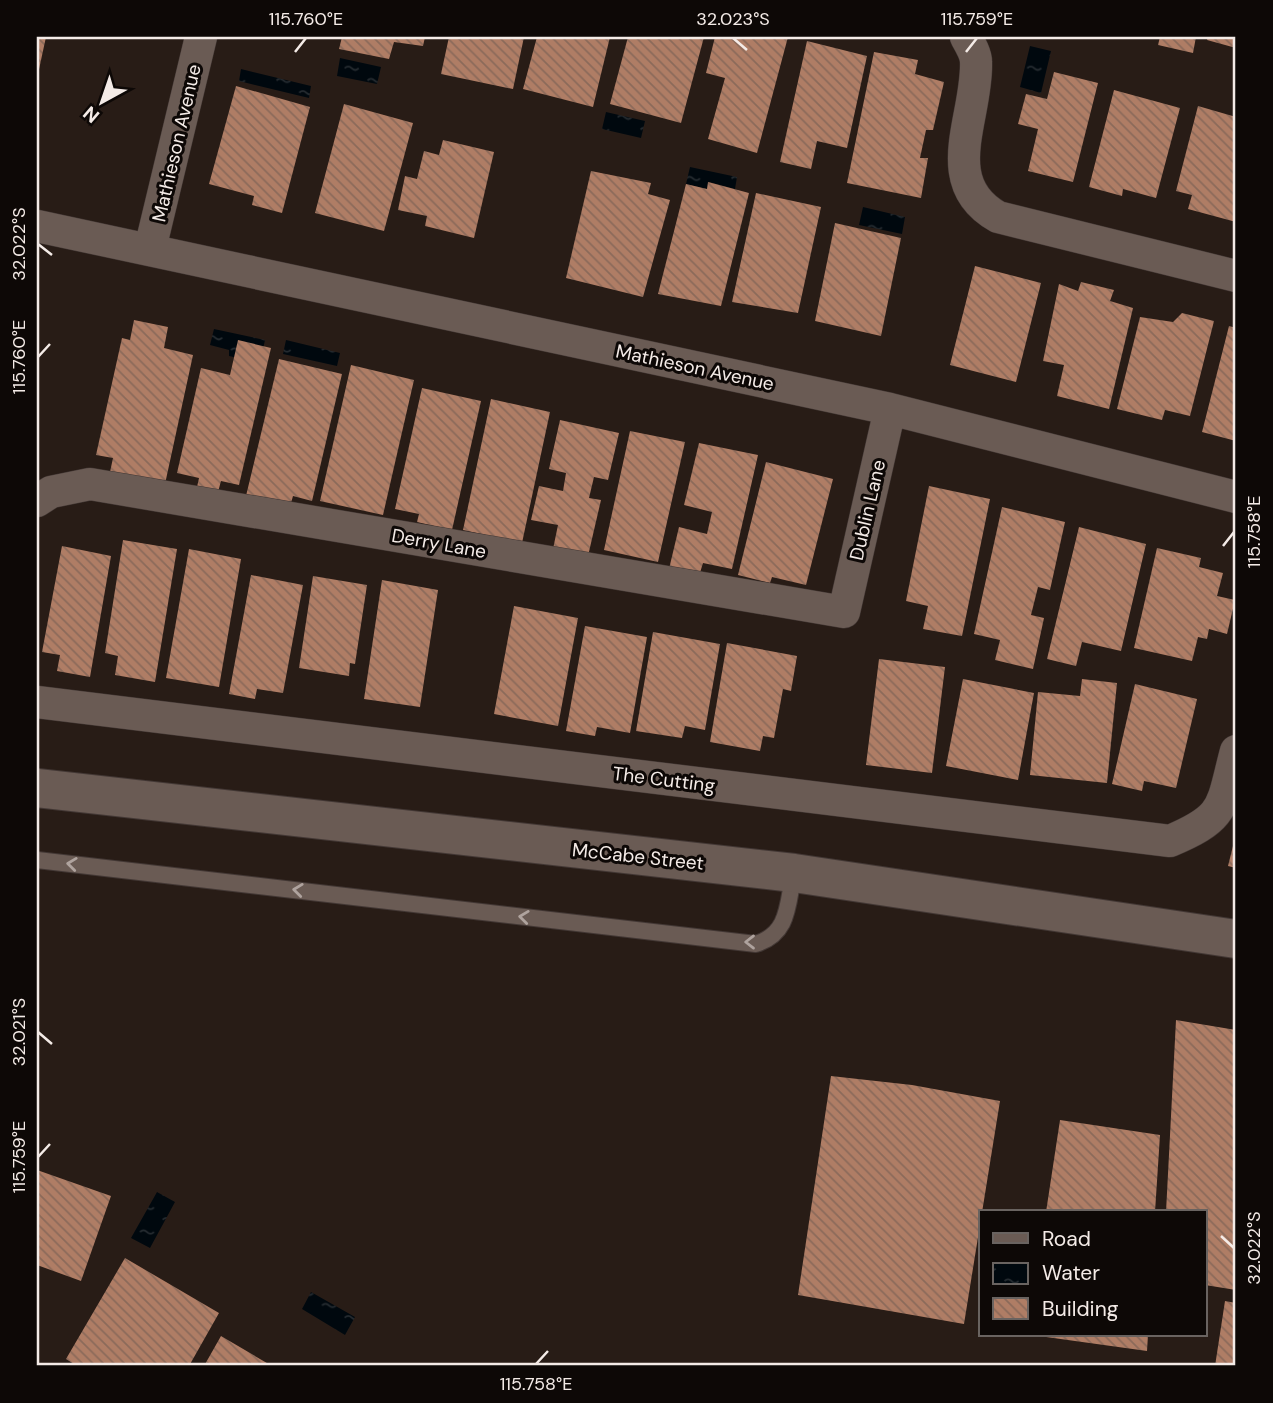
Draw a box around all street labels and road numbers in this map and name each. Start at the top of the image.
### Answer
street label: Mathieson Avenue [146,62,207,224]
street label: Mathieson Avenue [614,339,776,396]
street label: Dublin Lane [844,457,891,563]
street label: Derry Lane [390,523,488,564]
street label: The Cutting [611,761,717,798]
street label: McCabe Street [571,837,705,876]

